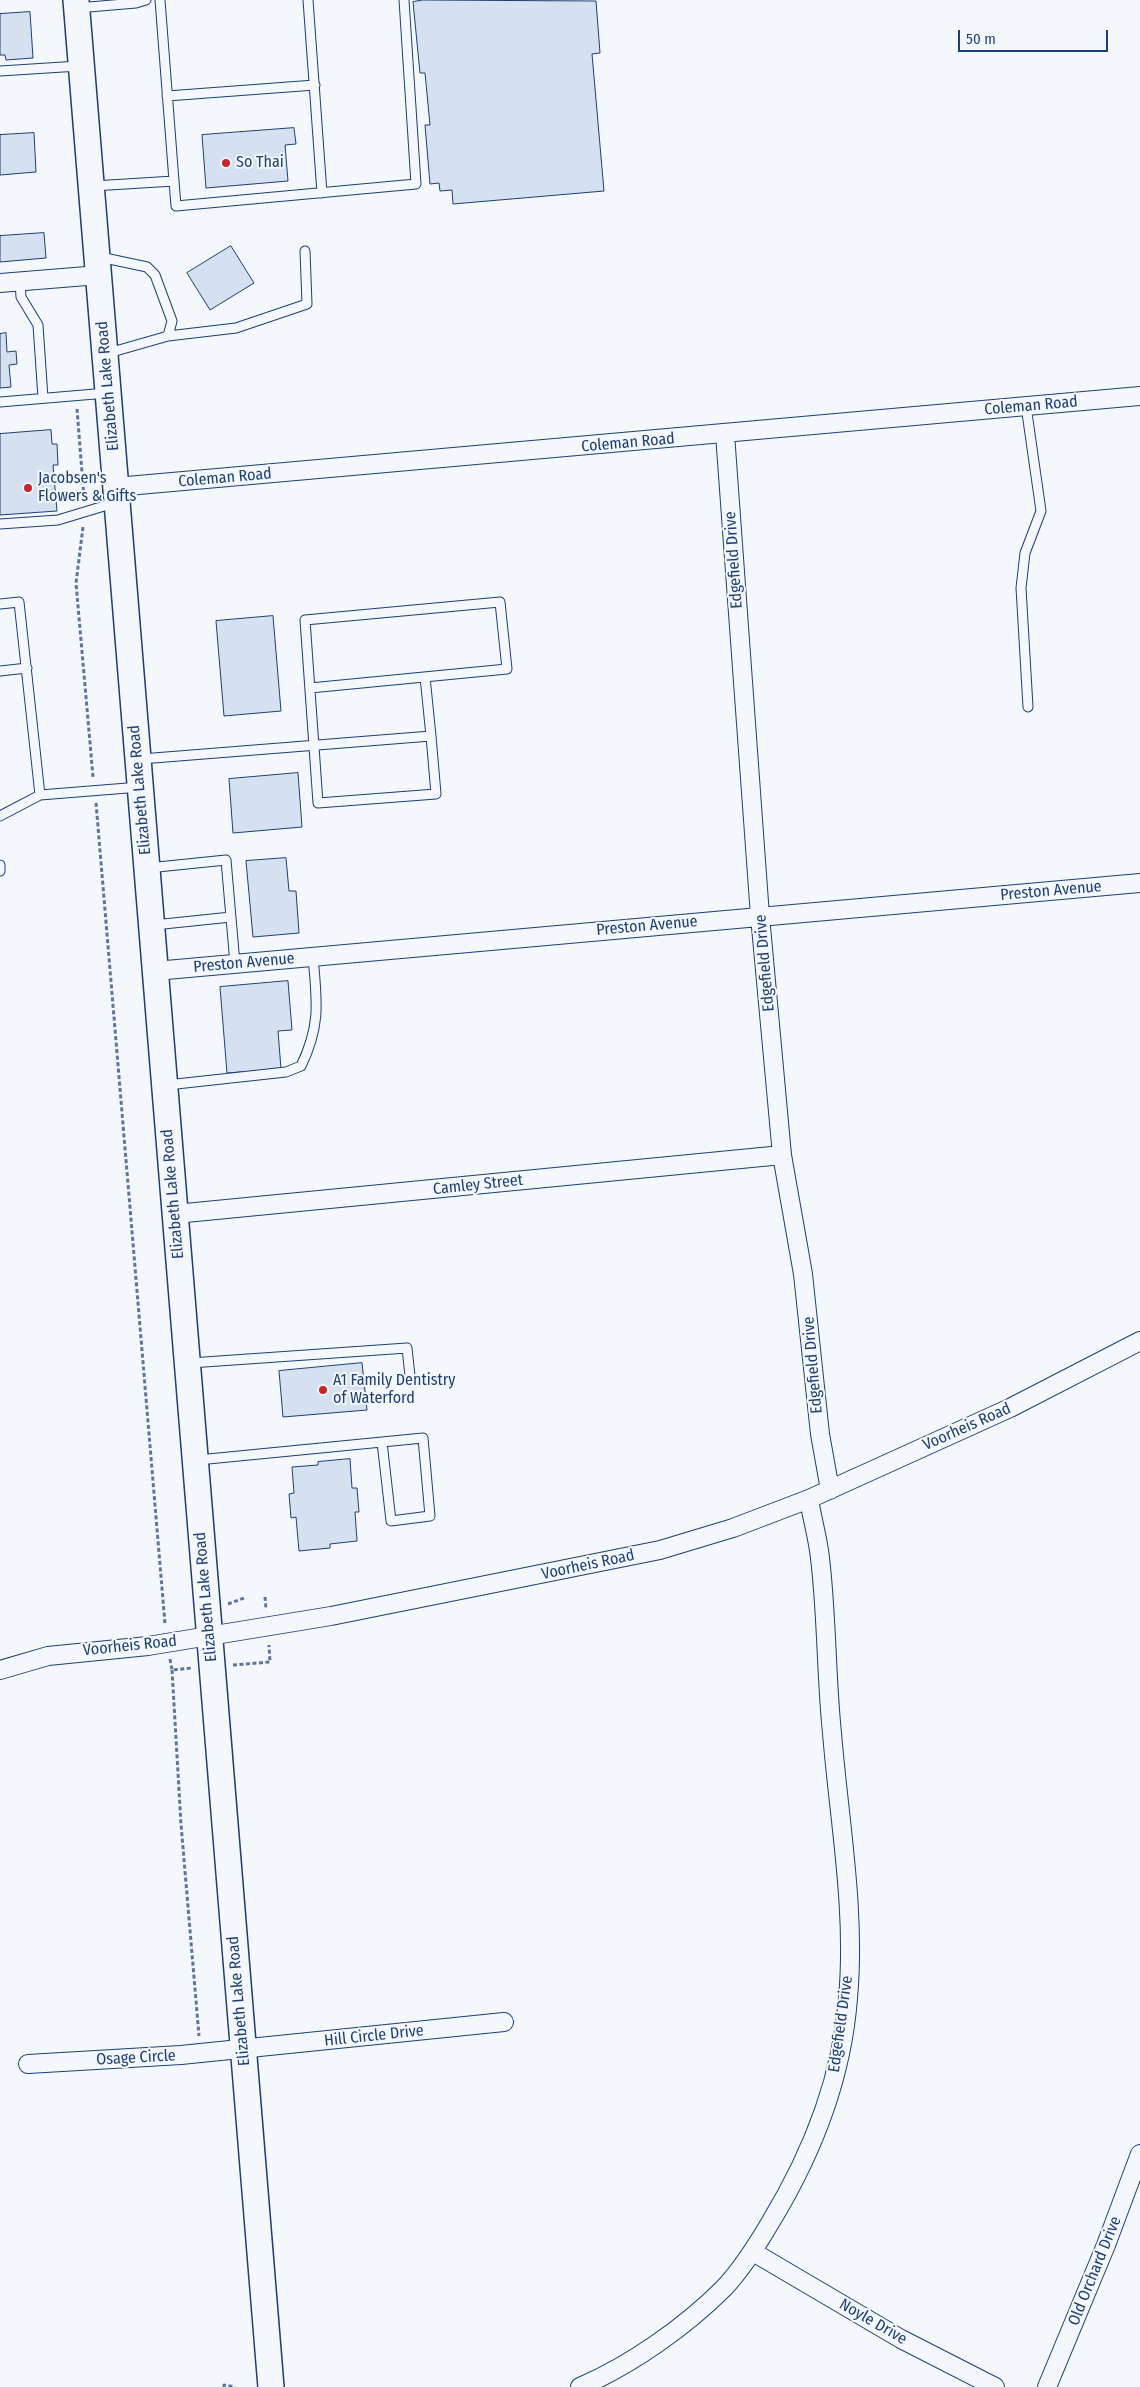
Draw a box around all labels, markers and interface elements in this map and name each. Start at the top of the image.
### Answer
scale bar [960,20,1110,52]
text: 50 m [966,30,996,48]
place label: So Thai [236,153,284,173]
marker: So Thai [220,157,232,169]
street label: Elizabeth Lake Road [93,320,123,452]
street label: Coleman Road [983,392,1079,420]
street label: Coleman Road [580,429,676,457]
street label: Coleman Road [177,464,273,492]
place label: Jacobsen's Flowers & Gifts [38,469,136,507]
marker: Jacobsen's Flowers & Gifts [22,482,34,494]
street label: Edgefield Drive [721,511,747,609]
street label: Elizabeth Lake Road [125,724,155,856]
street label: Preston Avenue [1000,877,1102,905]
street label: Preston Avenue [596,912,698,940]
street label: Edgefield Drive [751,914,779,1012]
street label: Preston Avenue [193,949,295,977]
street label: Elizabeth Lake Road [158,1128,188,1260]
street label: Camley Street [432,1171,524,1199]
street label: Edgefield Drive [799,1316,827,1414]
place label: A1 Family Dentistry of Waterford [333,1371,455,1409]
marker: A1 Family Dentistry of Waterford [317,1384,329,1396]
street label: Voorheis Road [920,1399,1014,1455]
street label: Elizabeth Lake Road [191,1531,221,1663]
street label: Voorheis Road [540,1546,636,1584]
street label: Voorheis Road [82,1632,178,1660]
street label: Elizabeth Lake Road [224,1935,254,2067]
street label: Edgefield Drive [825,1974,857,2074]
street label: Hill Circle Drive [323,2021,425,2051]
street label: Osage Circle [96,2046,176,2070]
street label: Old Orchard Drive [1064,2214,1126,2328]
street label: Noyle Drive [836,2295,910,2349]

